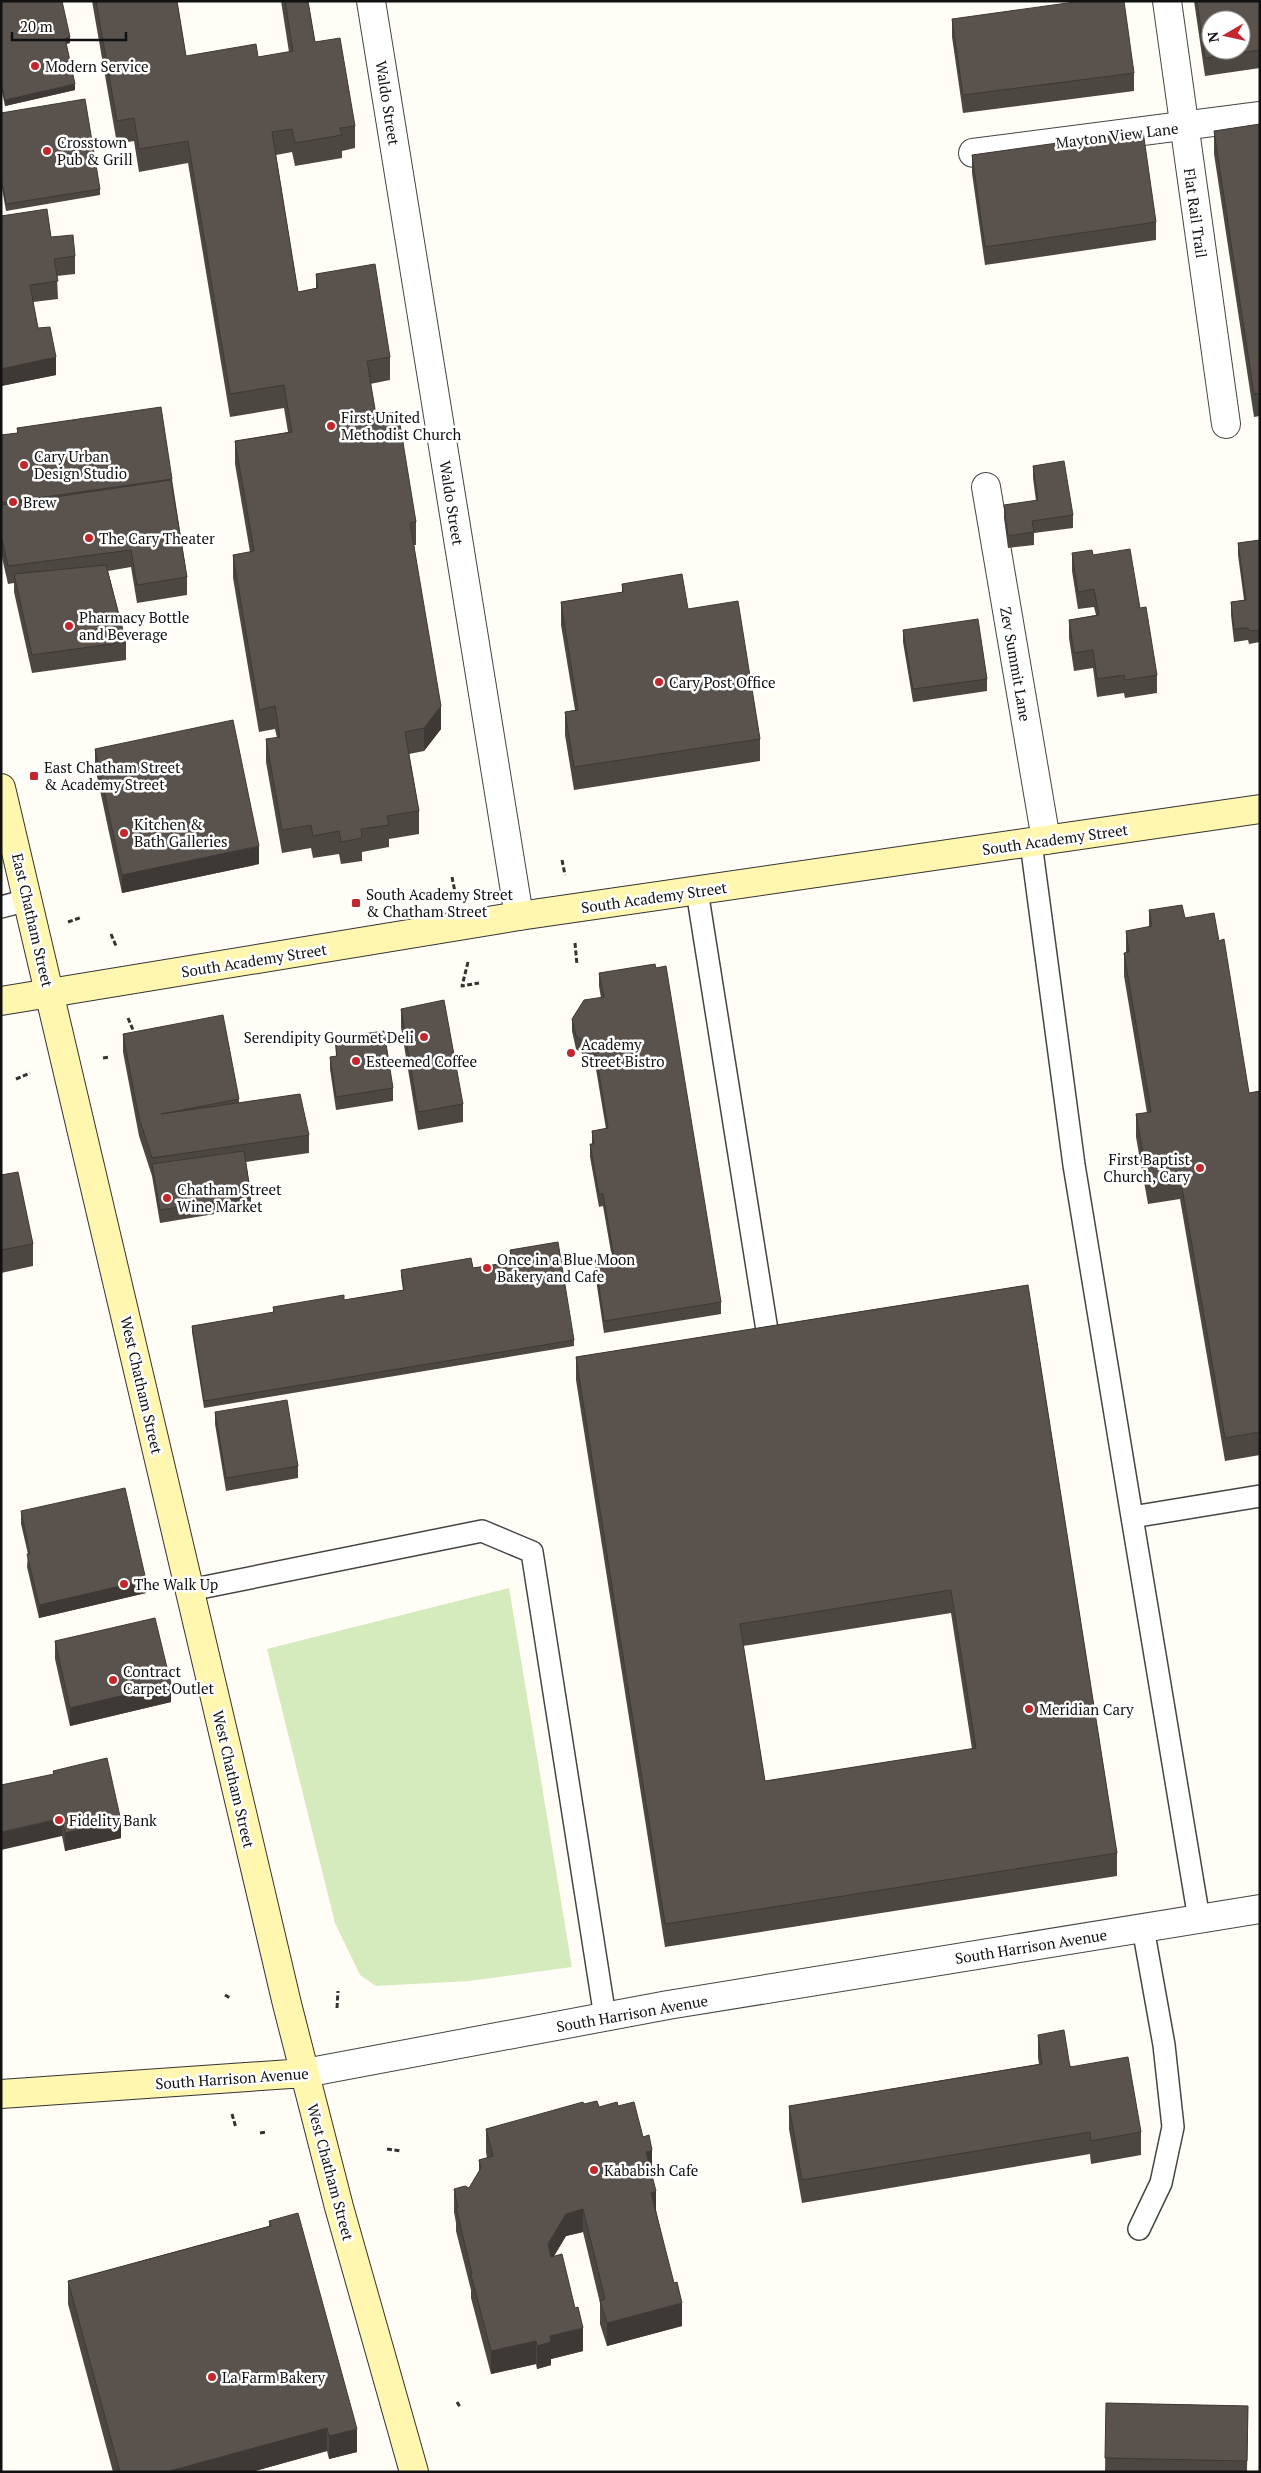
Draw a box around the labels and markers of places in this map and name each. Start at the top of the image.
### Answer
place label: Modern Service [45,56,148,76]
marker: Modern Service [29,60,41,72]
place label: Crosstown Pub & Grill [57,132,133,169]
marker: Crosstown Pub & Grill [41,145,53,157]
place label: First United Methodist Church [341,407,462,444]
marker: First United Methodist Church [325,420,337,432]
place label: Cary Urban Design Studio [34,446,127,483]
marker: Cary Urban Design Studio [18,459,30,471]
place label: Brew [23,492,58,512]
marker: Brew [7,496,19,508]
place label: The Cary Theater [99,528,215,548]
marker: The Cary Theater [83,532,95,544]
place label: Pharmacy Bottle and Beverage [79,607,189,644]
marker: Pharmacy Bottle and Beverage [63,620,75,632]
place label: Cary Post Office [669,672,775,692]
marker: Cary Post Office [653,676,665,688]
place label: East Chatham Street & Academy Street [44,757,181,794]
marker: East Chatham Street & Academy Street [28,770,40,782]
place label: Kitchen & Bath Galleries [134,814,228,851]
marker: Kitchen & Bath Galleries [118,827,130,839]
place label: South Academy Street & Chatham Street [366,884,513,921]
marker: South Academy Street & Chatham Street [350,897,362,909]
place label: Serendipity Gourmet Deli [244,1027,414,1047]
marker: Serendipity Gourmet Deli [418,1031,430,1043]
place label: Academy Street Bistro [581,1034,665,1071]
marker: Academy Street Bistro [565,1047,577,1059]
place label: Esteemed Coffee [366,1051,477,1071]
marker: Esteemed Coffee [350,1055,362,1067]
place label: First Baptist Church, Cary [1103,1149,1190,1186]
marker: First Baptist Church, Cary [1194,1162,1206,1174]
place label: Chatham Street Wine Market [177,1179,282,1216]
marker: Chatham Street Wine Market [161,1192,173,1204]
place label: Once in a Blue Moon Bakery and Cafe [497,1249,635,1286]
marker: Once in a Blue Moon Bakery and Cafe [481,1262,493,1274]
place label: The Walk Up [134,1574,218,1594]
marker: The Walk Up [118,1578,130,1590]
place label: Contract Carpet Outlet [123,1661,215,1698]
marker: Contract Carpet Outlet [107,1674,119,1686]
place label: Meridian Cary [1039,1699,1134,1719]
marker: Meridian Cary [1023,1703,1035,1715]
place label: Fidelity Bank [69,1810,157,1830]
marker: Fidelity Bank [53,1814,65,1826]
place label: Kababish Cafe [604,2160,698,2180]
marker: Kababish Cafe [588,2164,600,2176]
place label: La Farm Bakery [222,2367,325,2387]
marker: La Farm Bakery [206,2371,218,2383]

